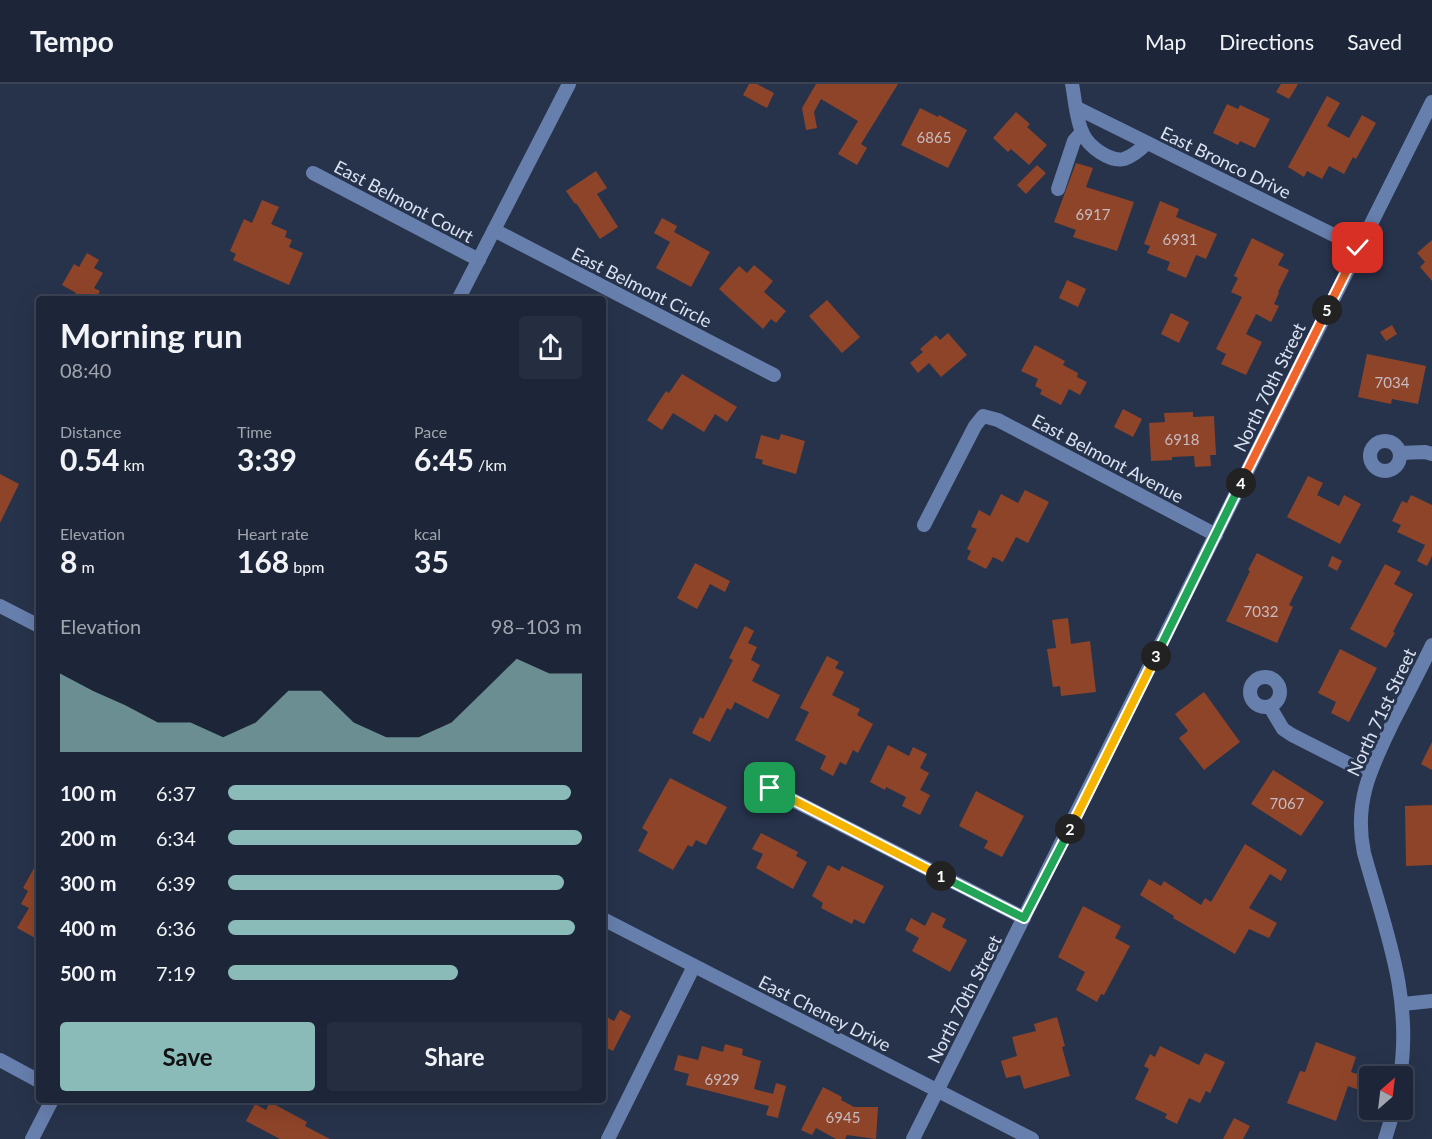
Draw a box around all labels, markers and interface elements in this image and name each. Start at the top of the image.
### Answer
text: Tempo [30,24,114,58]
text: Map [1145,29,1186,54]
text: Directions [1219,29,1314,54]
text: Saved [1347,29,1402,54]
street label: East Bronco Drive [1157,121,1295,203]
house number: 6865 [917,128,951,146]
street label: East Belmont Court [331,155,478,247]
house number: 6917 [1076,205,1111,223]
pin [1332,222,1383,273]
house number: 6931 [1163,230,1197,248]
icon: check [1341,231,1374,264]
street label: East Belmont Circle [568,242,716,332]
pin: 5 [1312,295,1342,325]
text: 5 [1322,300,1332,319]
text: Morning run [60,315,243,355]
button: share [519,316,582,379]
street label: North 70th Street [1228,318,1310,455]
text: 08:40 [60,358,111,382]
house number: 7034 [1375,373,1410,391]
street label: East Belmont Avenue [1029,409,1187,507]
text: Distance [60,422,121,441]
text: Time [237,422,272,441]
text: Pace [414,422,447,441]
house number: 6918 [1165,430,1199,448]
text: 0.54 [60,441,119,477]
text: 3:39 [237,441,297,477]
text: 6:45 [414,441,474,477]
text: km [119,455,145,474]
text: /km [474,455,507,474]
pin: 4 [1226,468,1256,498]
text: 4 [1236,473,1246,492]
text: Elevation [60,524,125,543]
text: Heart rate [237,524,309,543]
text: kcal [414,524,441,543]
text: 8 [60,543,77,579]
text: 168 [237,543,289,579]
text: 35 [414,543,449,579]
text: m [77,557,95,576]
text: bpm [289,557,324,576]
house number: 7032 [1244,602,1278,620]
text: Elevation [60,614,141,638]
text: 98–103 m [491,614,582,638]
pin: 3 [1141,641,1171,671]
street label: North 71st Street [1342,644,1420,779]
text: 3 [1151,646,1161,665]
pin [744,762,795,813]
icon: arrive [753,771,786,804]
text: 100 m [60,781,116,805]
text: 6:37 [156,781,196,805]
house number: 7067 [1270,794,1305,812]
pin: 2 [1055,814,1085,844]
text: 2 [1065,819,1075,838]
text: 200 m [60,826,116,850]
text: 6:34 [156,826,196,850]
pin: 1 [926,861,956,891]
text: 1 [936,866,946,885]
text: 300 m [60,871,116,895]
text: 6:39 [156,871,196,895]
text: 400 m [60,916,116,940]
text: 6:36 [156,916,196,940]
street label: North 70th Street [922,931,1006,1067]
text: 500 m [60,961,116,985]
text: 7:19 [156,961,196,985]
street label: East Cheney Drive [755,970,895,1056]
button: Save [60,1022,315,1091]
button: Share [327,1022,582,1091]
north arrow [1359,1066,1413,1120]
map controls [1359,1066,1413,1120]
house number: 6929 [705,1070,739,1088]
house number: 6945 [826,1108,860,1126]

